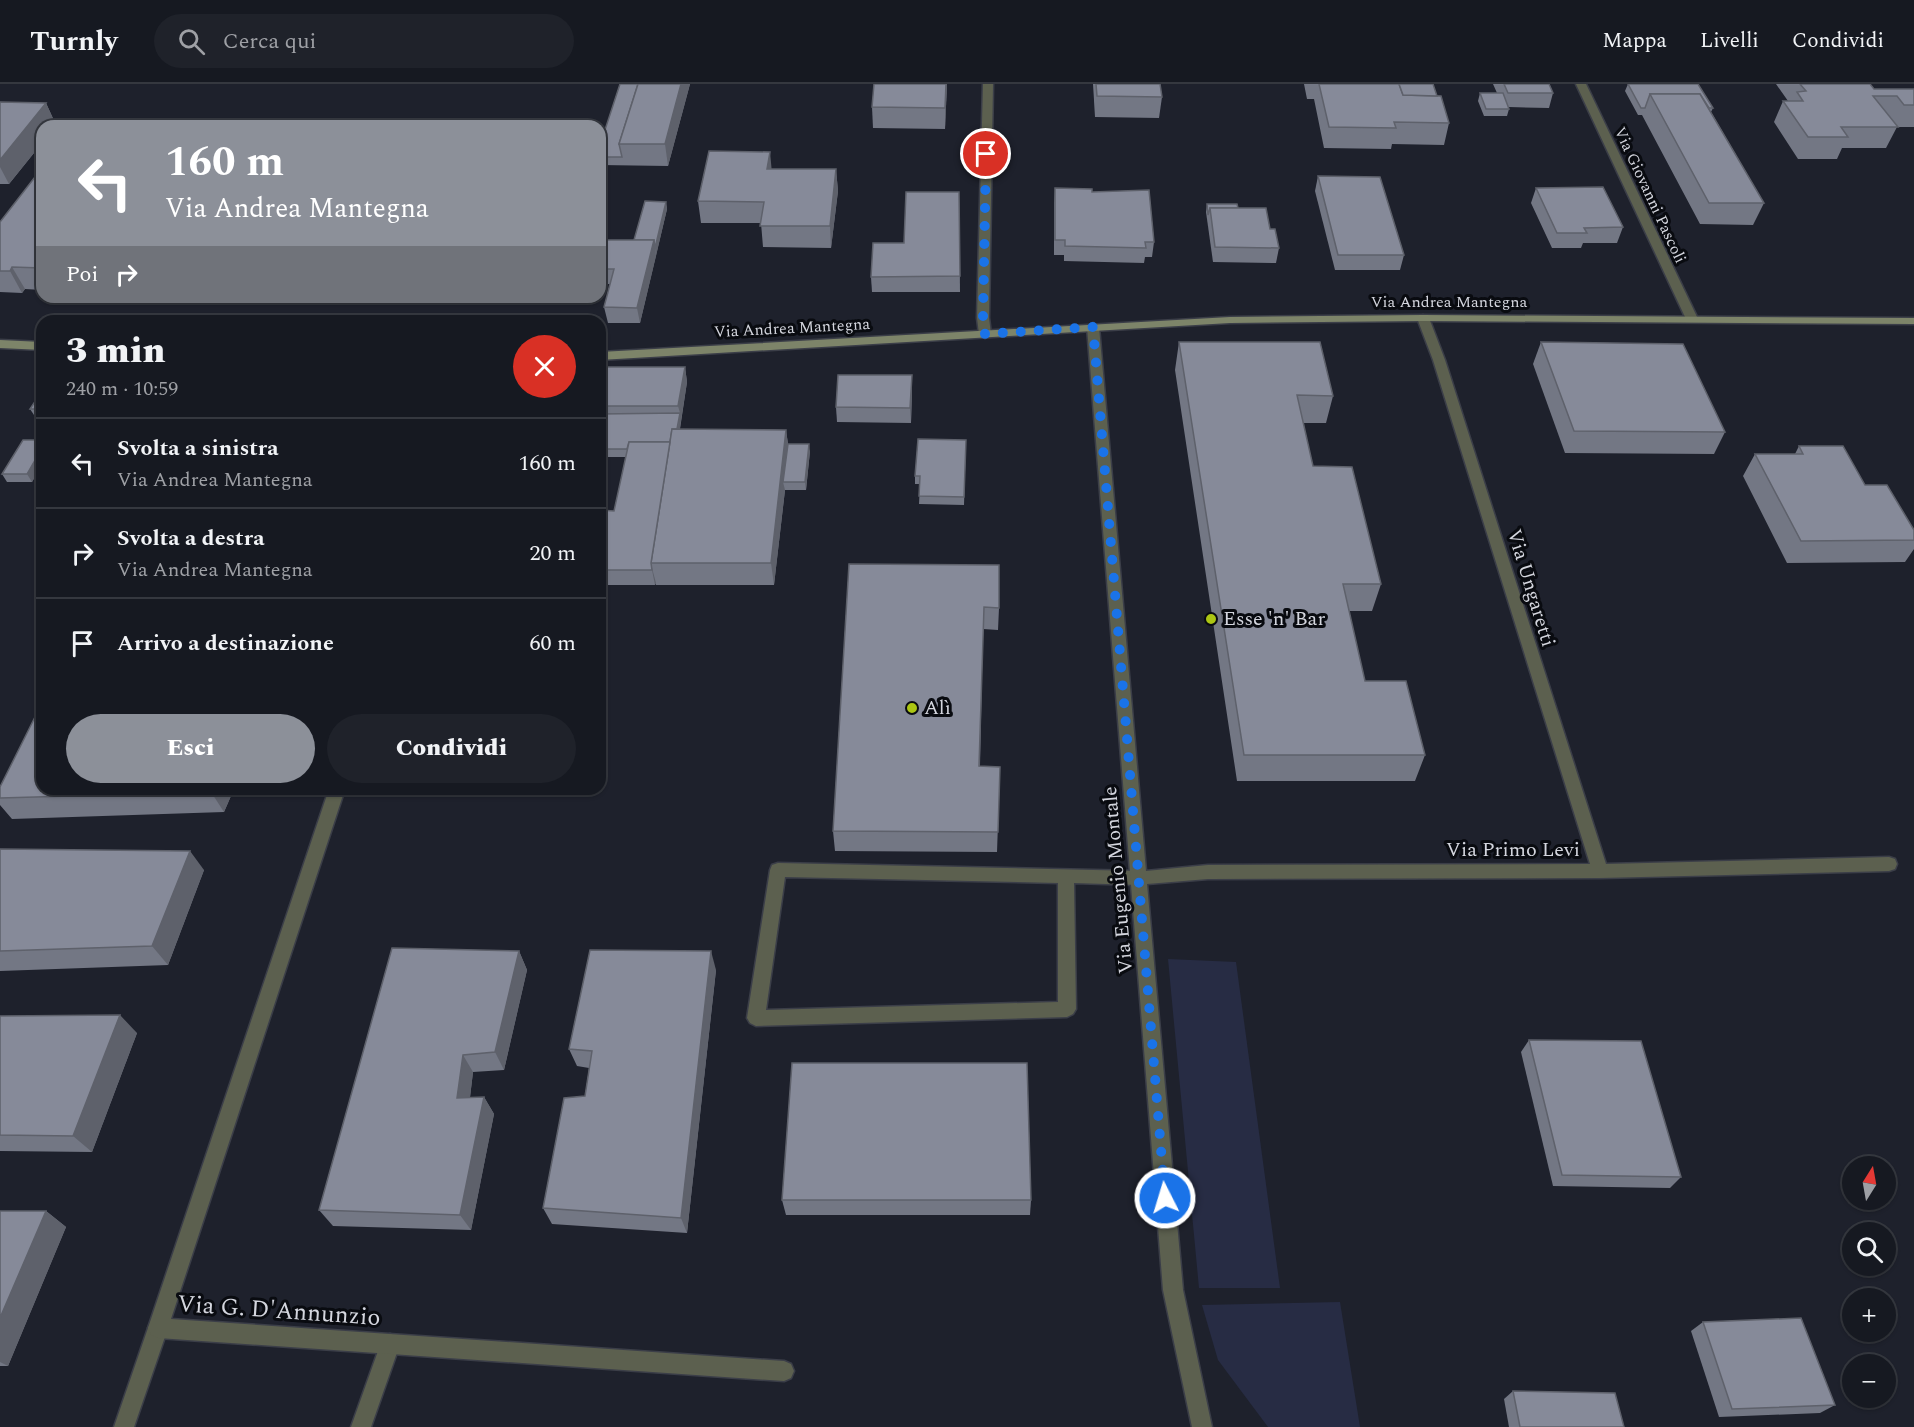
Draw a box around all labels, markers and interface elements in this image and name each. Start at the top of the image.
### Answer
search box [154,14,574,68]
text: Turnly [30,20,118,63]
icon: search [175,25,208,58]
text: Cerca qui [223,25,316,58]
text: Mappa [1602,25,1667,57]
text: Livelli [1700,25,1759,57]
text: Condividi [1792,25,1884,57]
street label: Via Giovanni Pascoli [1608,123,1692,267]
pin [960,128,1011,179]
text: 160 m [165,131,284,194]
icon: arrive [969,137,1002,170]
icon: left [66,144,144,222]
text: Via Andrea Mantegna [165,188,429,230]
text: Poi [66,258,98,291]
icon: right [110,258,143,291]
street label: Via Andrea Mantegna [1371,290,1527,314]
street label: Via Andrea Mantegna [713,312,871,344]
text: 3 min [66,324,166,379]
button: close [513,335,576,398]
text: 240 m · 10:59 [66,374,178,404]
text: Svolta a sinistra [117,432,279,465]
icon: left [66,447,99,480]
text: 160 m [519,447,576,480]
text: Via Andrea Mantegna [117,465,313,495]
text: Svolta a destra [117,522,264,555]
street label: Via Ungaretti [1499,525,1563,651]
icon: right [66,537,99,570]
text: 20 m [530,537,576,570]
text: Via Andrea Mantegna [117,555,313,585]
place label: Esse 'n' Bar [1223,604,1325,634]
marker: Esse 'n' Bar [1204,612,1218,626]
icon: arrive [66,627,99,660]
text: Arrivo a destinazione [117,627,334,660]
text: 60 m [530,627,576,660]
place label: Alì [924,693,951,723]
marker: Alì [905,701,919,715]
button: Esci [66,714,315,783]
button: Condividi [327,714,576,783]
street label: Via Eugenio Montale [1095,785,1141,975]
street label: Via Primo Levi [1446,835,1580,865]
north arrow [1842,1156,1896,1210]
map controls [1842,1156,1896,1408]
position arrow [1133,1166,1197,1230]
button: search [1842,1222,1896,1276]
street label: Via G. D'Annunzio [176,1286,382,1336]
button: + [1842,1288,1896,1342]
button: − [1842,1354,1896,1408]

